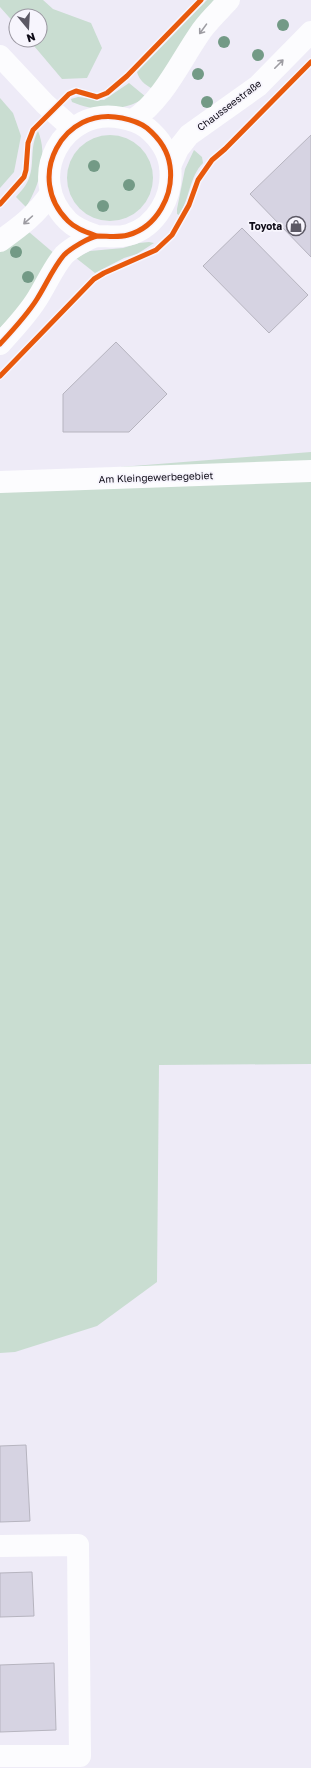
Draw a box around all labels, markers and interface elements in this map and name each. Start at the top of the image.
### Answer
north arrow [8,8,48,48]
one-way arrow [199,23,207,34]
text: N [25,31,37,45]
one-way arrow [274,59,284,69]
street label: Chausseestraße [195,77,264,133]
one-way arrow [23,215,33,225]
shop icon: Toyota [285,215,307,237]
place label: Toyota [249,220,282,232]
street label: Am Kleingewerbegebiet [98,469,214,485]

